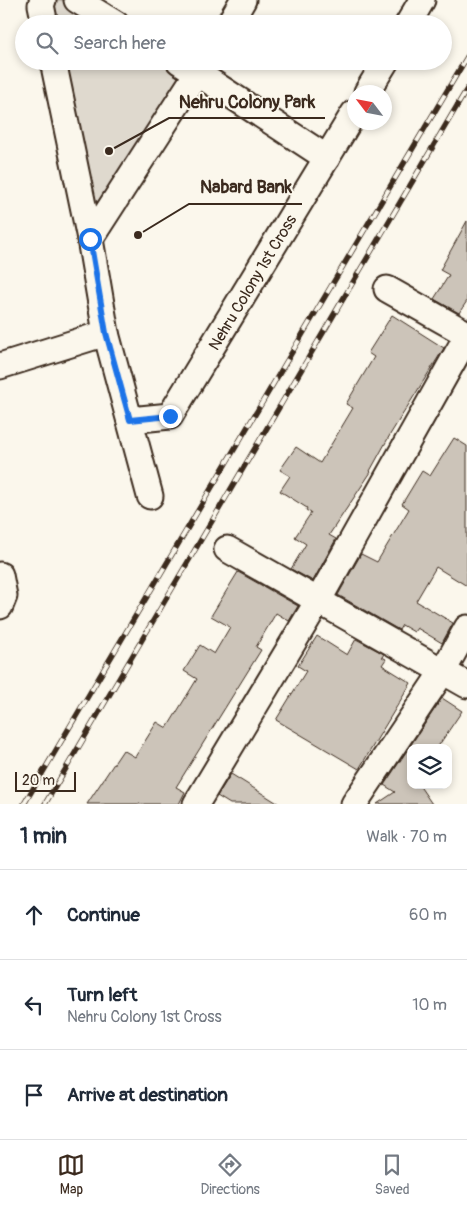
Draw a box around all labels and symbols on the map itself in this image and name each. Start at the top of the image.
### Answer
callout: Nehru Colony Park [169,85,325,118]
north arrow [347,85,392,130]
text: Nehru Colony Park [179,91,316,114]
callout: Nabard Bank [189,171,302,204]
text: Nabard Bank [200,176,293,199]
street label: Nehru Colony 1st Cross [204,211,301,354]
route start [79,228,102,251]
route end [159,405,182,428]
scale bar [15,769,76,792]

